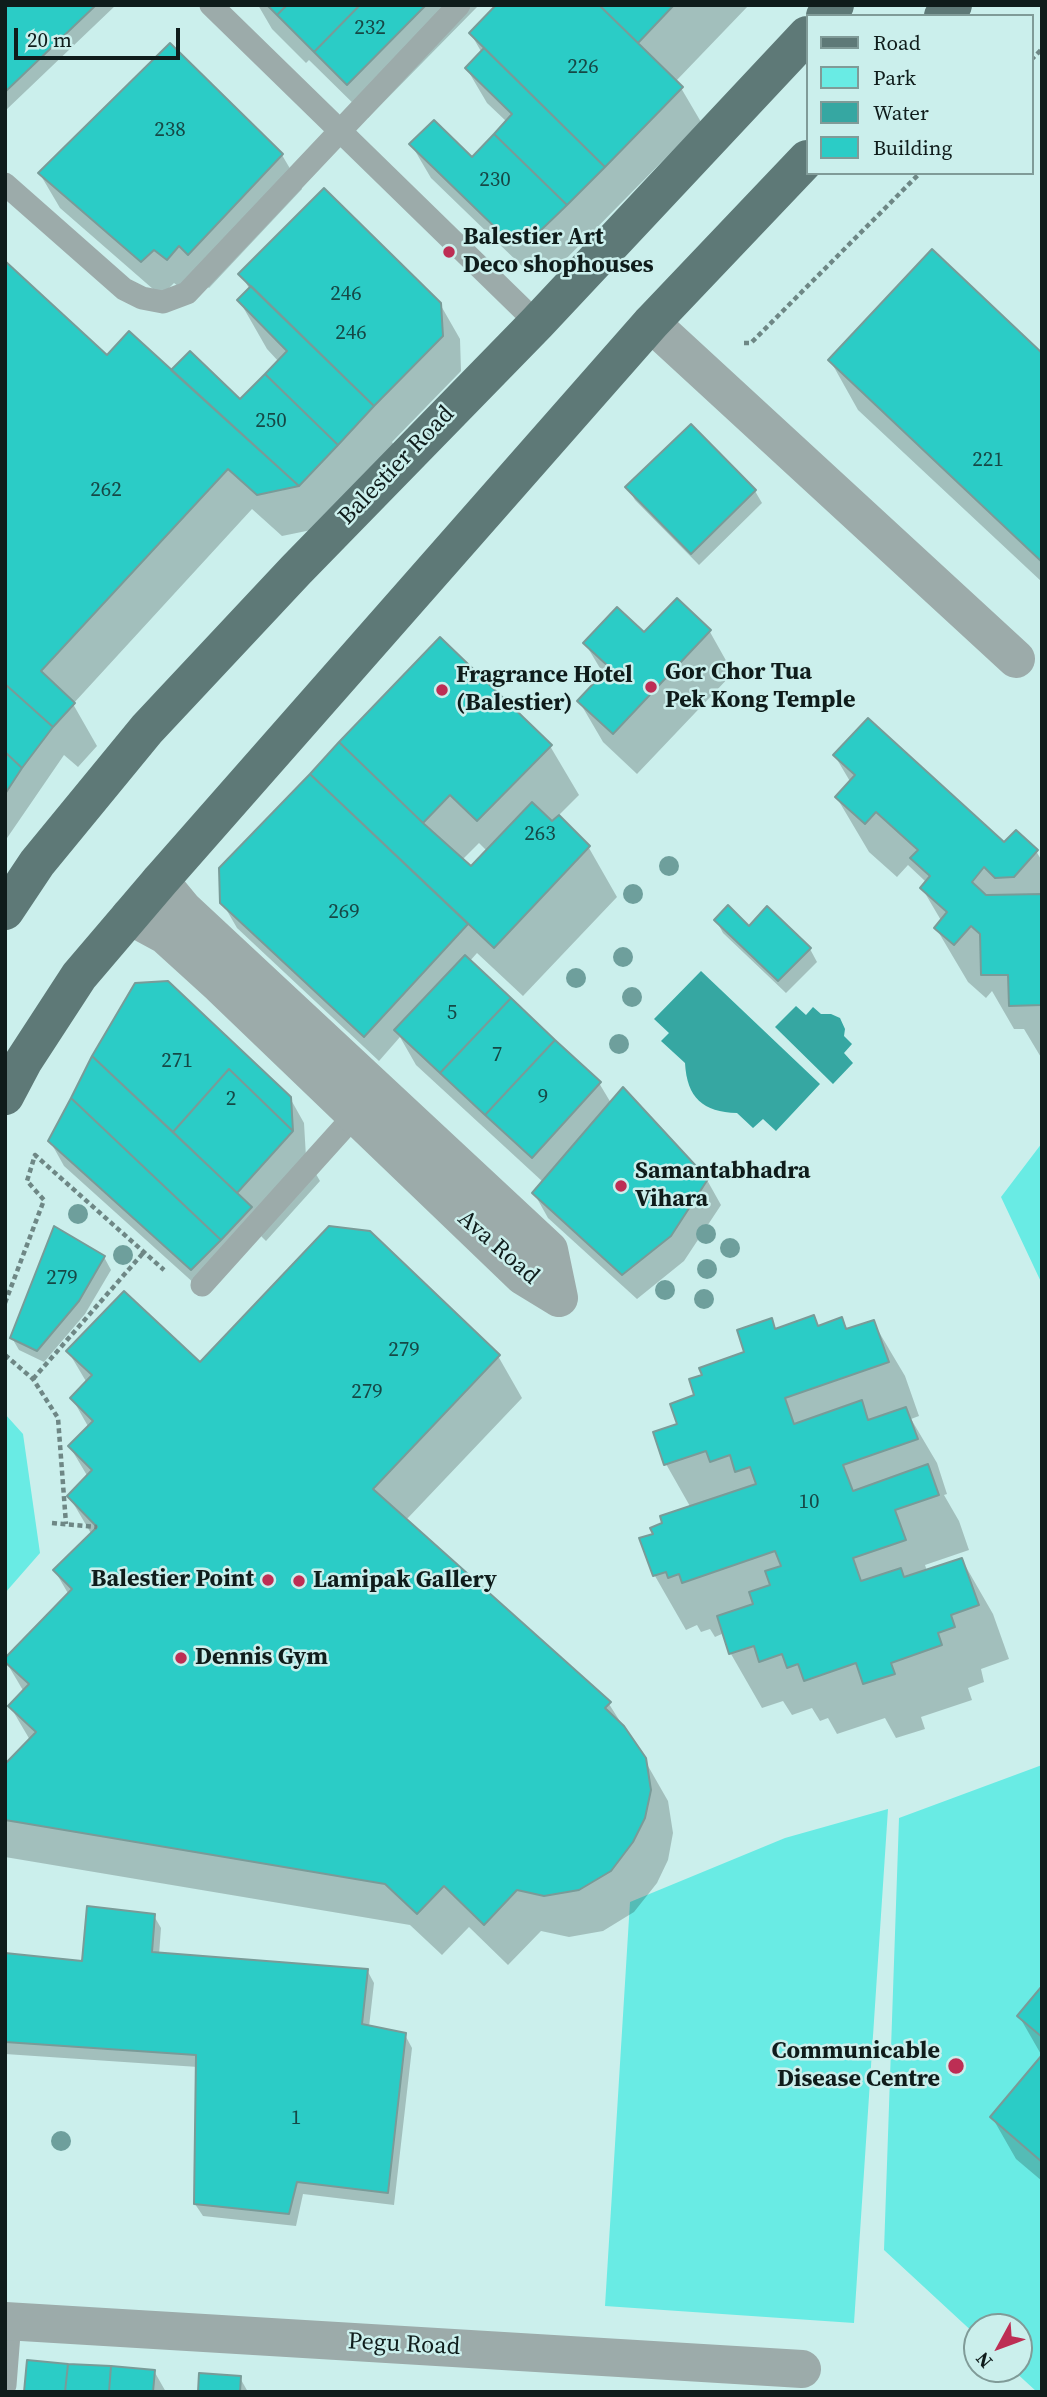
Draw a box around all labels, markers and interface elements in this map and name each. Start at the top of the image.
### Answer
scale bar [18,14,184,58]
legend [806,14,1033,175]
house number: 232 [354,16,386,42]
text: 20 m [27,25,72,54]
text: Road [873,28,921,57]
house number: 226 [567,55,599,81]
text: Park [873,63,916,92]
text: Water [873,98,929,127]
house number: 238 [154,118,186,144]
text: Building [873,133,952,162]
house number: 230 [479,168,511,194]
place label: Balestier Art Deco shophouses [463,224,654,280]
marker: Balestier Art Deco shophouses [441,244,457,260]
house number: 246 [330,282,362,308]
house number: 246 [335,321,367,347]
street label: Balestier Road [333,400,461,532]
house number: 250 [255,409,287,435]
house number: 221 [972,448,1004,474]
house number: 262 [90,478,122,504]
place label: Gor Chor Tua Pek Kong Temple [665,659,855,715]
place label: Fragrance Hotel (Balestier) [456,662,633,718]
marker: Gor Chor Tua Pek Kong Temple [643,679,659,695]
marker: Fragrance Hotel (Balestier) [434,682,450,698]
house number: 263 [524,822,556,848]
house number: 269 [328,900,360,926]
house number: 5 [447,1001,457,1027]
house number: 7 [492,1043,502,1069]
house number: 271 [161,1049,193,1075]
house number: 9 [538,1085,548,1111]
house number: 2 [226,1087,236,1113]
place label: Samantabhadra Vihara [635,1158,811,1214]
marker: Samantabhadra Vihara [613,1178,629,1194]
street label: Ava Road [451,1205,545,1291]
house number: 279 [46,1266,78,1292]
house number: 279 [388,1338,420,1364]
house number: 279 [351,1380,383,1406]
house number: 10 [799,1490,819,1516]
place label: Balestier Point [91,1566,254,1594]
place label: Lamipak Gallery [313,1567,497,1595]
marker: Balestier Point [260,1572,276,1588]
marker: Lamipak Gallery [291,1573,307,1589]
place label: Dennis Gym [195,1644,328,1672]
marker: Dennis Gym [173,1650,189,1666]
place label: Communicable Disease Centre [771,2038,940,2094]
marker: Communicable Disease Centre [946,2056,966,2076]
house number: 1 [291,2106,301,2132]
north arrow [963,2313,1033,2383]
street label: Pegu Road [347,2328,461,2362]
text: N [969,2347,998,2374]

